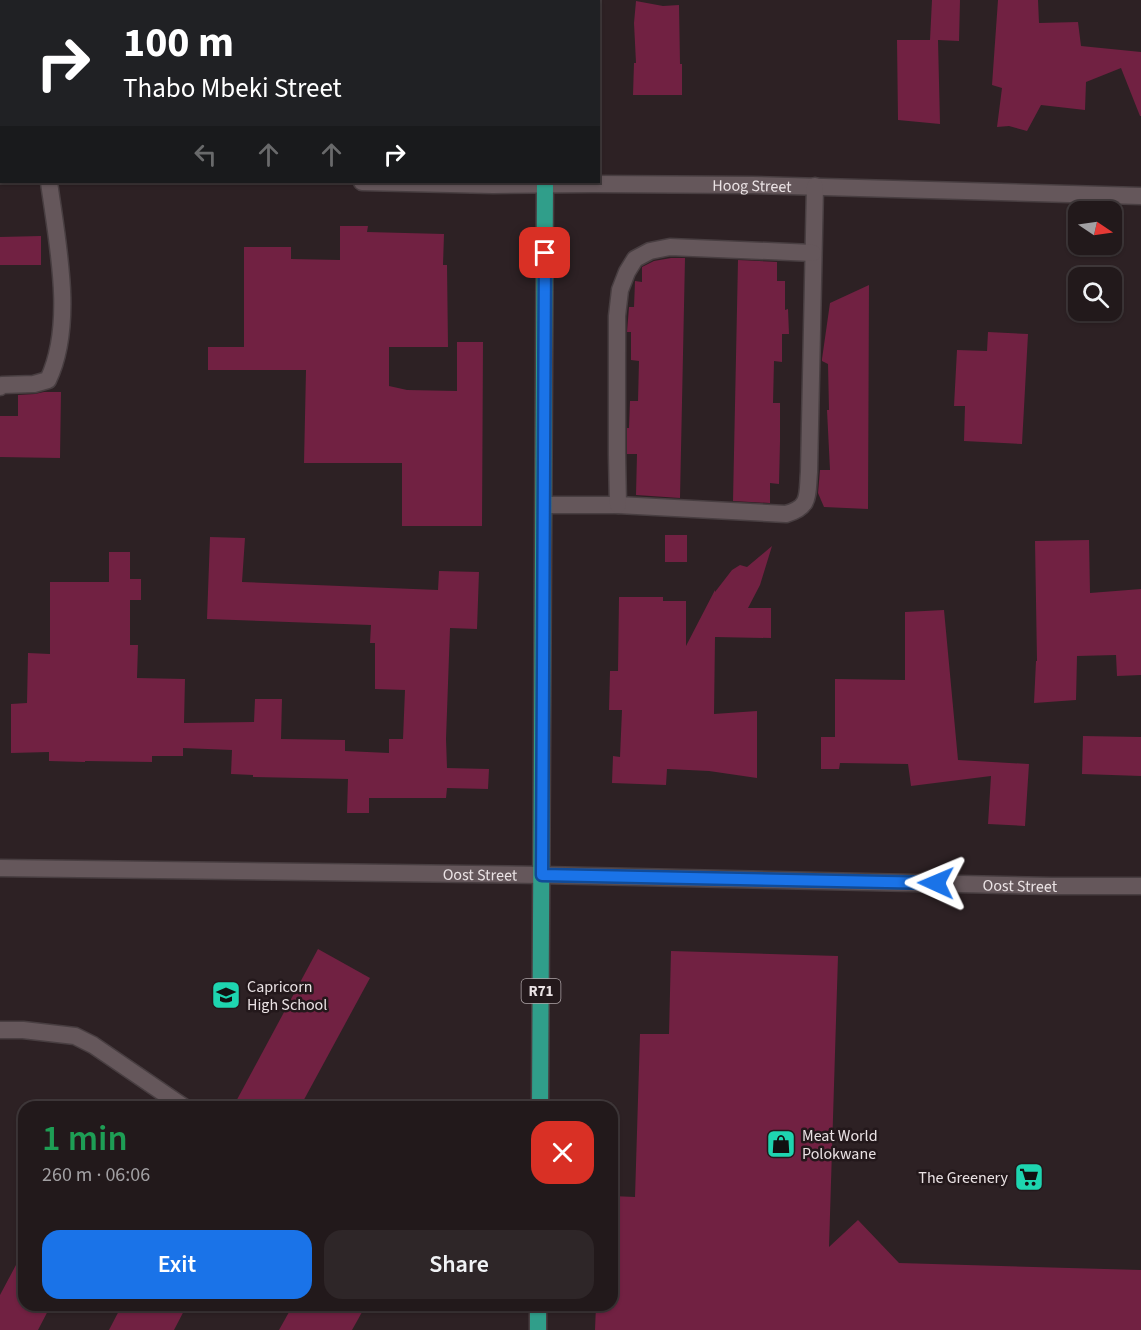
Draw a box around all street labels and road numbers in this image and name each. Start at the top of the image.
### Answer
street label: Hoog Street [712,175,792,198]
street label: Oost Street [443,864,518,887]
street label: Oost Street [982,875,1058,898]
road number: R71 [522,979,560,1003]

